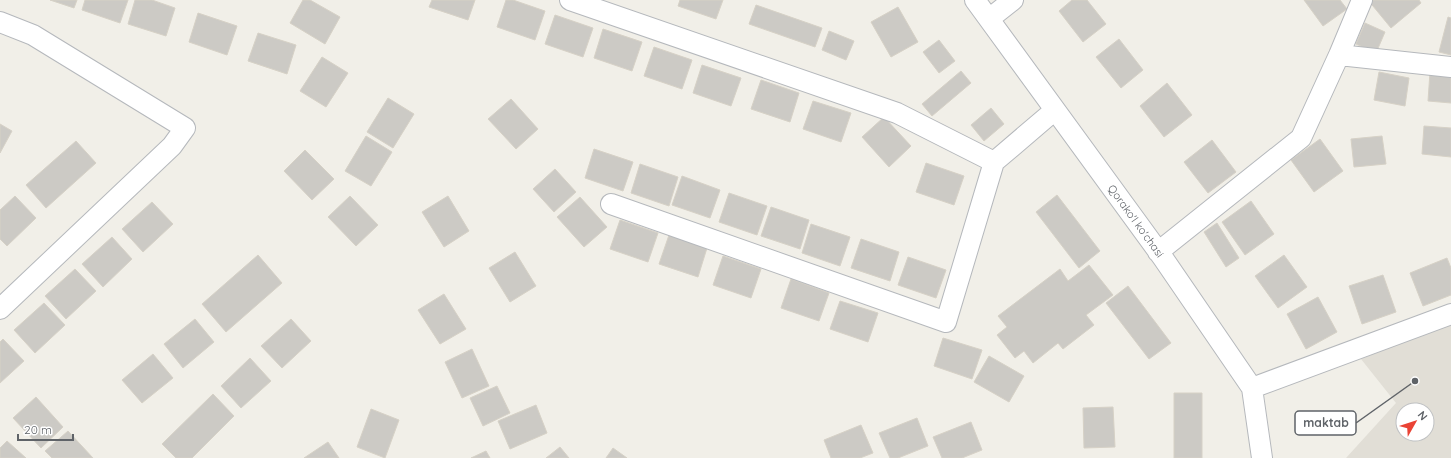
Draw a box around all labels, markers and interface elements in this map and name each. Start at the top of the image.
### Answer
street label: Qorako'l ko'chasi [1105,182,1167,260]
north arrow [1395,402,1435,442]
text: N [1415,408,1431,423]
callout: maktab [1295,411,1356,435]
text: maktab [1303,415,1349,430]
scale bar [18,416,73,442]
text: 20 m [24,422,52,437]

